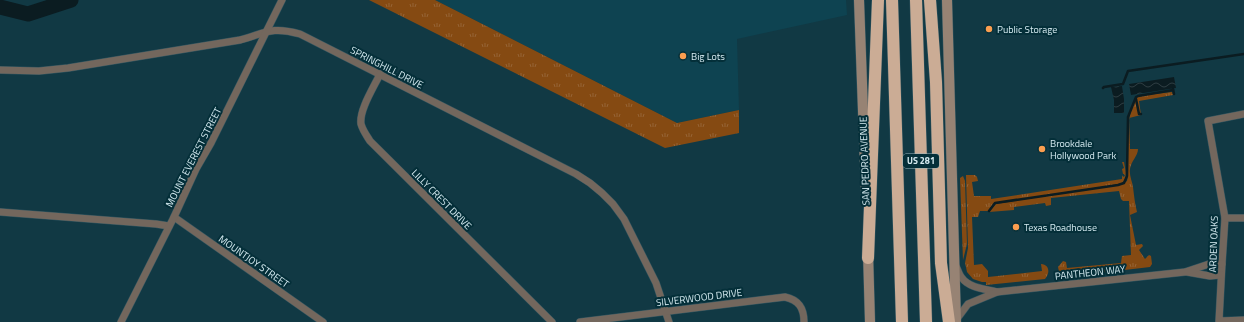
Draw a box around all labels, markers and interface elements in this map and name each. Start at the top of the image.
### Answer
place label: Public Storage [997,22,1057,37]
marker: Public Storage [984,24,994,34]
street label: SPRINGHILL DRIVE [348,43,426,93]
place label: Big Lots [691,49,725,64]
marker: Big Lots [678,51,688,61]
street label: MOUNT EVEREST STREET [162,104,225,210]
street label: SAN PEDRO AVENUE [855,116,874,206]
place label: Brookdale Hollywood Park [1050,136,1116,163]
marker: Brookdale Hollywood Park [1037,144,1047,154]
road number: US 281 [903,154,939,168]
street label: LILLY CREST DRIVE [408,166,476,233]
street label: ARDEN OAKS [1205,215,1222,273]
place label: Texas Roadhouse [1024,220,1097,235]
marker: Texas Roadhouse [1011,222,1021,232]
street label: MOUNTJOY STREET [215,231,293,292]
street label: PANTHEON WAY [1054,261,1127,284]
street label: SILVERWOOD DRIVE [655,285,743,310]

